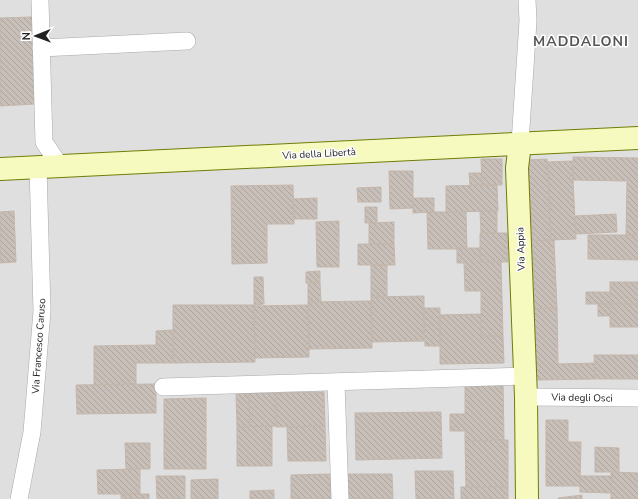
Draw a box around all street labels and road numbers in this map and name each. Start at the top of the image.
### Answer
street label: Via della Libertà [281,145,356,163]
street label: Via Appia [513,227,529,272]
street label: Via Francesco Caruso [29,297,49,395]
street label: Via degli Osci [550,390,613,406]

